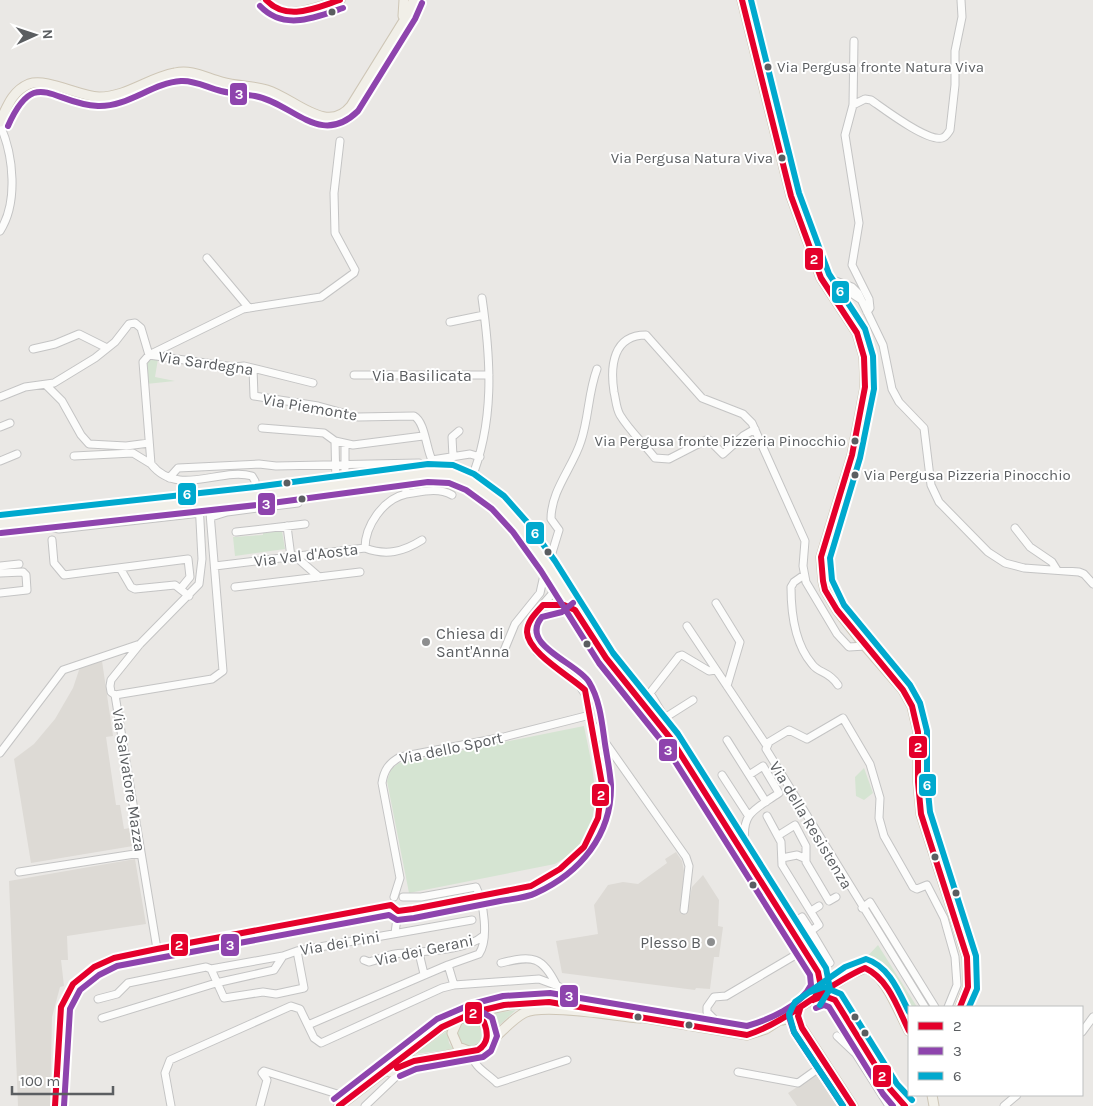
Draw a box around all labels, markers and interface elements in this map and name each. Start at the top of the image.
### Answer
unlabelled marker [327,7,337,17]
north arrow [10,10,60,60]
text: N [39,29,56,40]
place label: Via Pergusa fronte Natura Viva [777,58,984,76]
marker: Via Pergusa fronte Natura Viva [763,62,773,72]
line badge: 3 [229,82,248,106]
text: 3 [235,86,243,103]
place label: Via Pergusa Natura Viva [611,149,773,167]
marker: Via Pergusa Natura Viva [777,153,787,163]
line badge: 2 [804,247,824,271]
text: 2 [810,251,818,268]
line badge: 6 [831,280,850,304]
text: 6 [836,283,844,300]
street label: Via Sardegna [157,347,255,379]
street label: Via Basilicata [372,366,472,385]
street label: Via Piemonte [261,389,359,425]
place label: Via Pergusa fronte Pizzeria Pinocchio [594,432,846,450]
marker: Via Pergusa fronte Pizzeria Pinocchio [850,436,860,446]
place label: Via Pergusa Pizzeria Pinocchio [864,466,1071,484]
marker: Via Pergusa Pizzeria Pinocchio [850,470,860,480]
unlabelled marker [282,478,292,488]
line badge: 6 [177,482,197,506]
text: 6 [183,486,191,503]
line badge: 3 [257,492,276,516]
unlabelled marker [297,494,307,504]
text: 3 [262,496,270,513]
line badge: 6 [525,521,545,545]
text: 6 [531,525,539,542]
street label: Via Val d'Aosta [253,539,359,571]
unlabelled marker [543,547,553,557]
place label: Chiesa di Sant'Anna [436,624,510,661]
marker: Chiesa di Sant'Anna [420,636,432,648]
unlabelled marker [582,639,592,649]
street label: Via Salvatore Mazza [108,707,150,853]
street label: Via dello Sport [398,728,504,768]
line badge: 2 [908,735,928,759]
line badge: 3 [658,738,678,762]
text: 2 [914,739,922,756]
text: 3 [664,742,672,759]
street label: Via della Resistenza [765,758,857,892]
line badge: 6 [918,773,937,797]
text: 6 [923,777,931,794]
line badge: 2 [591,783,610,807]
text: 2 [597,787,605,804]
unlabelled marker [930,852,940,862]
unlabelled marker [748,880,758,890]
unlabelled marker [951,888,961,898]
street label: Via dei Pini [299,927,381,959]
street label: Via dei Gerani [373,930,475,970]
line badge: 2 [170,933,189,957]
line badge: 3 [220,933,240,957]
place label: Plesso B [640,933,701,952]
marker: Plesso B [705,936,717,948]
text: 2 [175,937,183,954]
text: 3 [226,937,234,954]
line badge: 3 [559,984,579,1008]
text: 3 [565,988,573,1005]
line badge: 2 [464,1001,483,1025]
text: 2 [469,1005,477,1022]
legend [908,1006,1083,1096]
unlabelled marker [633,1012,643,1022]
unlabelled marker [850,1012,860,1022]
text: 2 [953,1017,962,1035]
unlabelled marker [684,1020,694,1030]
unlabelled marker [860,1028,870,1038]
text: 3 [953,1042,962,1060]
scale bar [12,1064,114,1096]
line badge: 2 [872,1064,892,1088]
text: 6 [953,1067,962,1085]
text: 2 [878,1068,886,1085]
text: 100 m [20,1072,60,1090]

